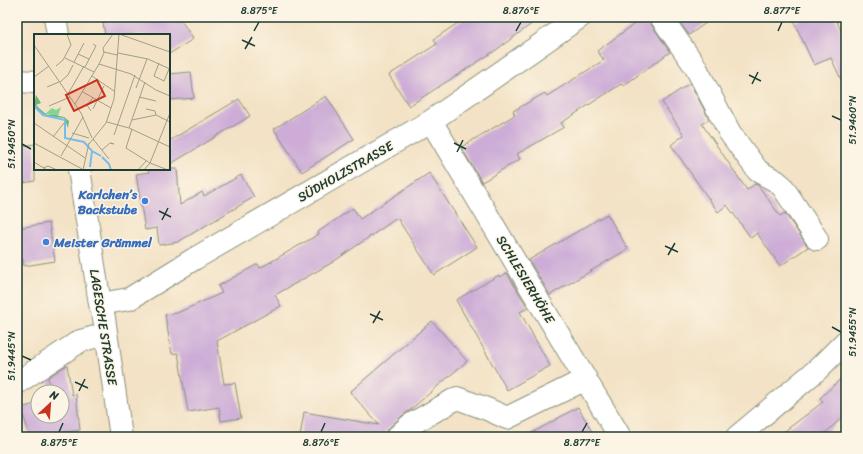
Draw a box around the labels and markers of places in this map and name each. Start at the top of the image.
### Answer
place label: Karlchen’s Backstube [78,183,138,221]
marker: Karlchen’s Backstube [140,196,150,206]
place label: Meister Grämmel [53,231,153,254]
marker: Meister Grämmel [41,237,51,247]

